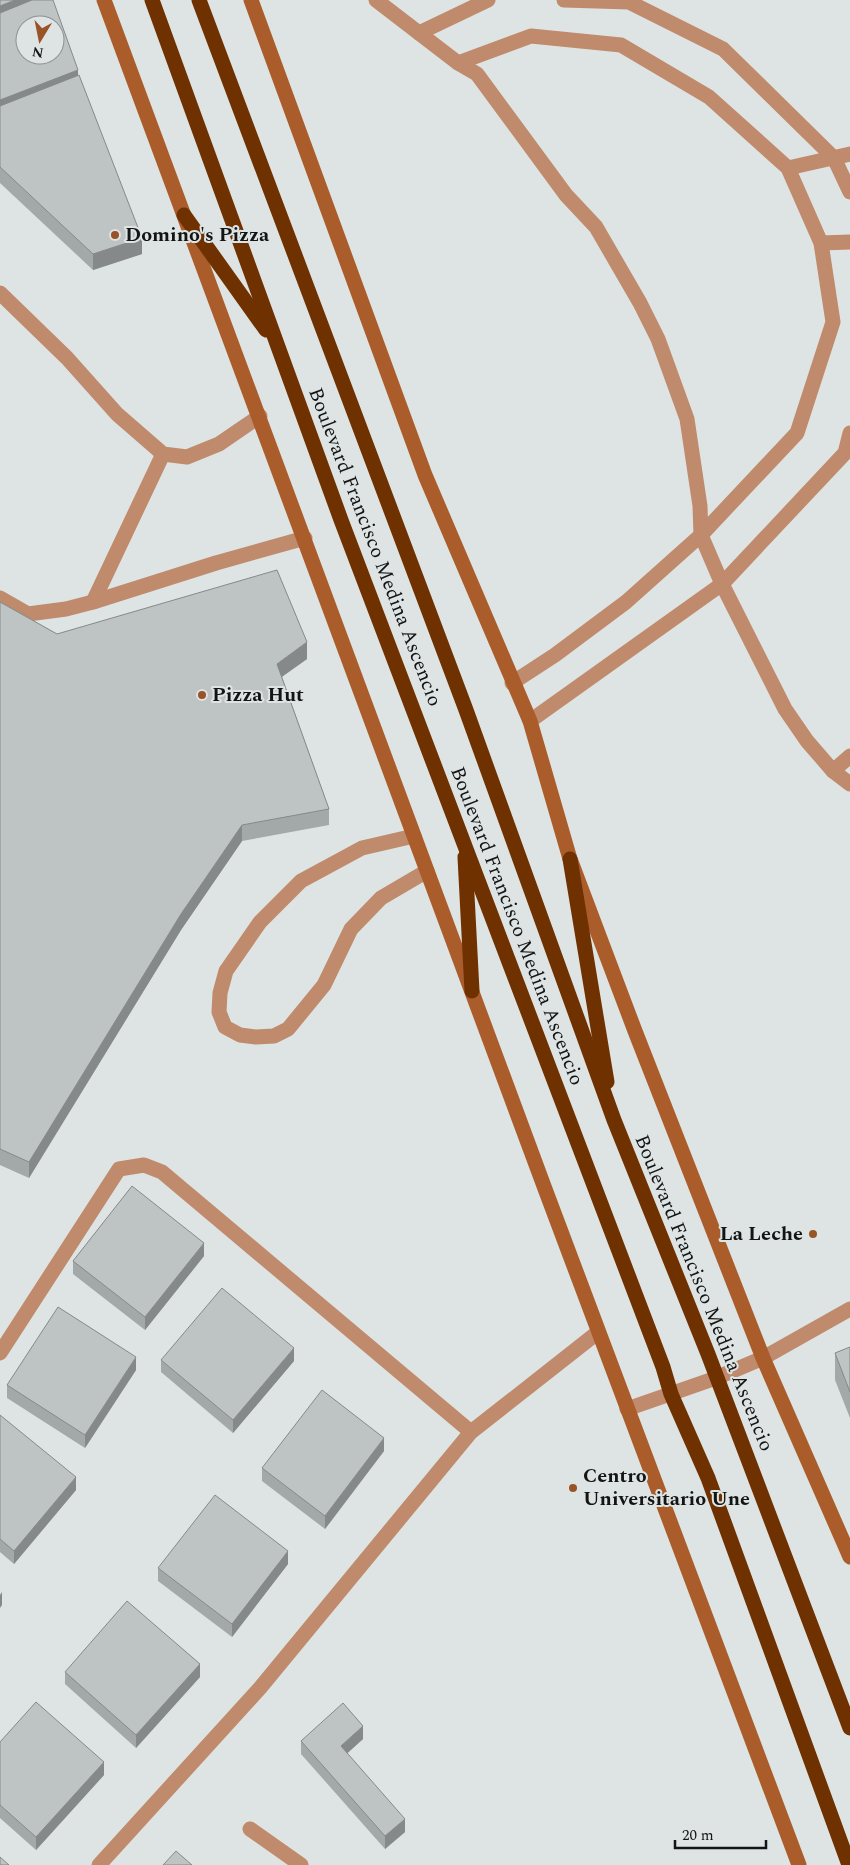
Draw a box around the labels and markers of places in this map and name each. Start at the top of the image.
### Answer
place label: Domino's Pizza [125,220,270,250]
marker: Domino's Pizza [109,229,121,241]
place label: Pizza Hut [212,680,304,710]
marker: Pizza Hut [196,689,208,701]
place label: La Leche [720,1219,803,1249]
marker: La Leche [807,1228,819,1240]
place label: Centro Universitario Une [583,1461,750,1514]
marker: Centro Universitario Une [567,1482,579,1494]

